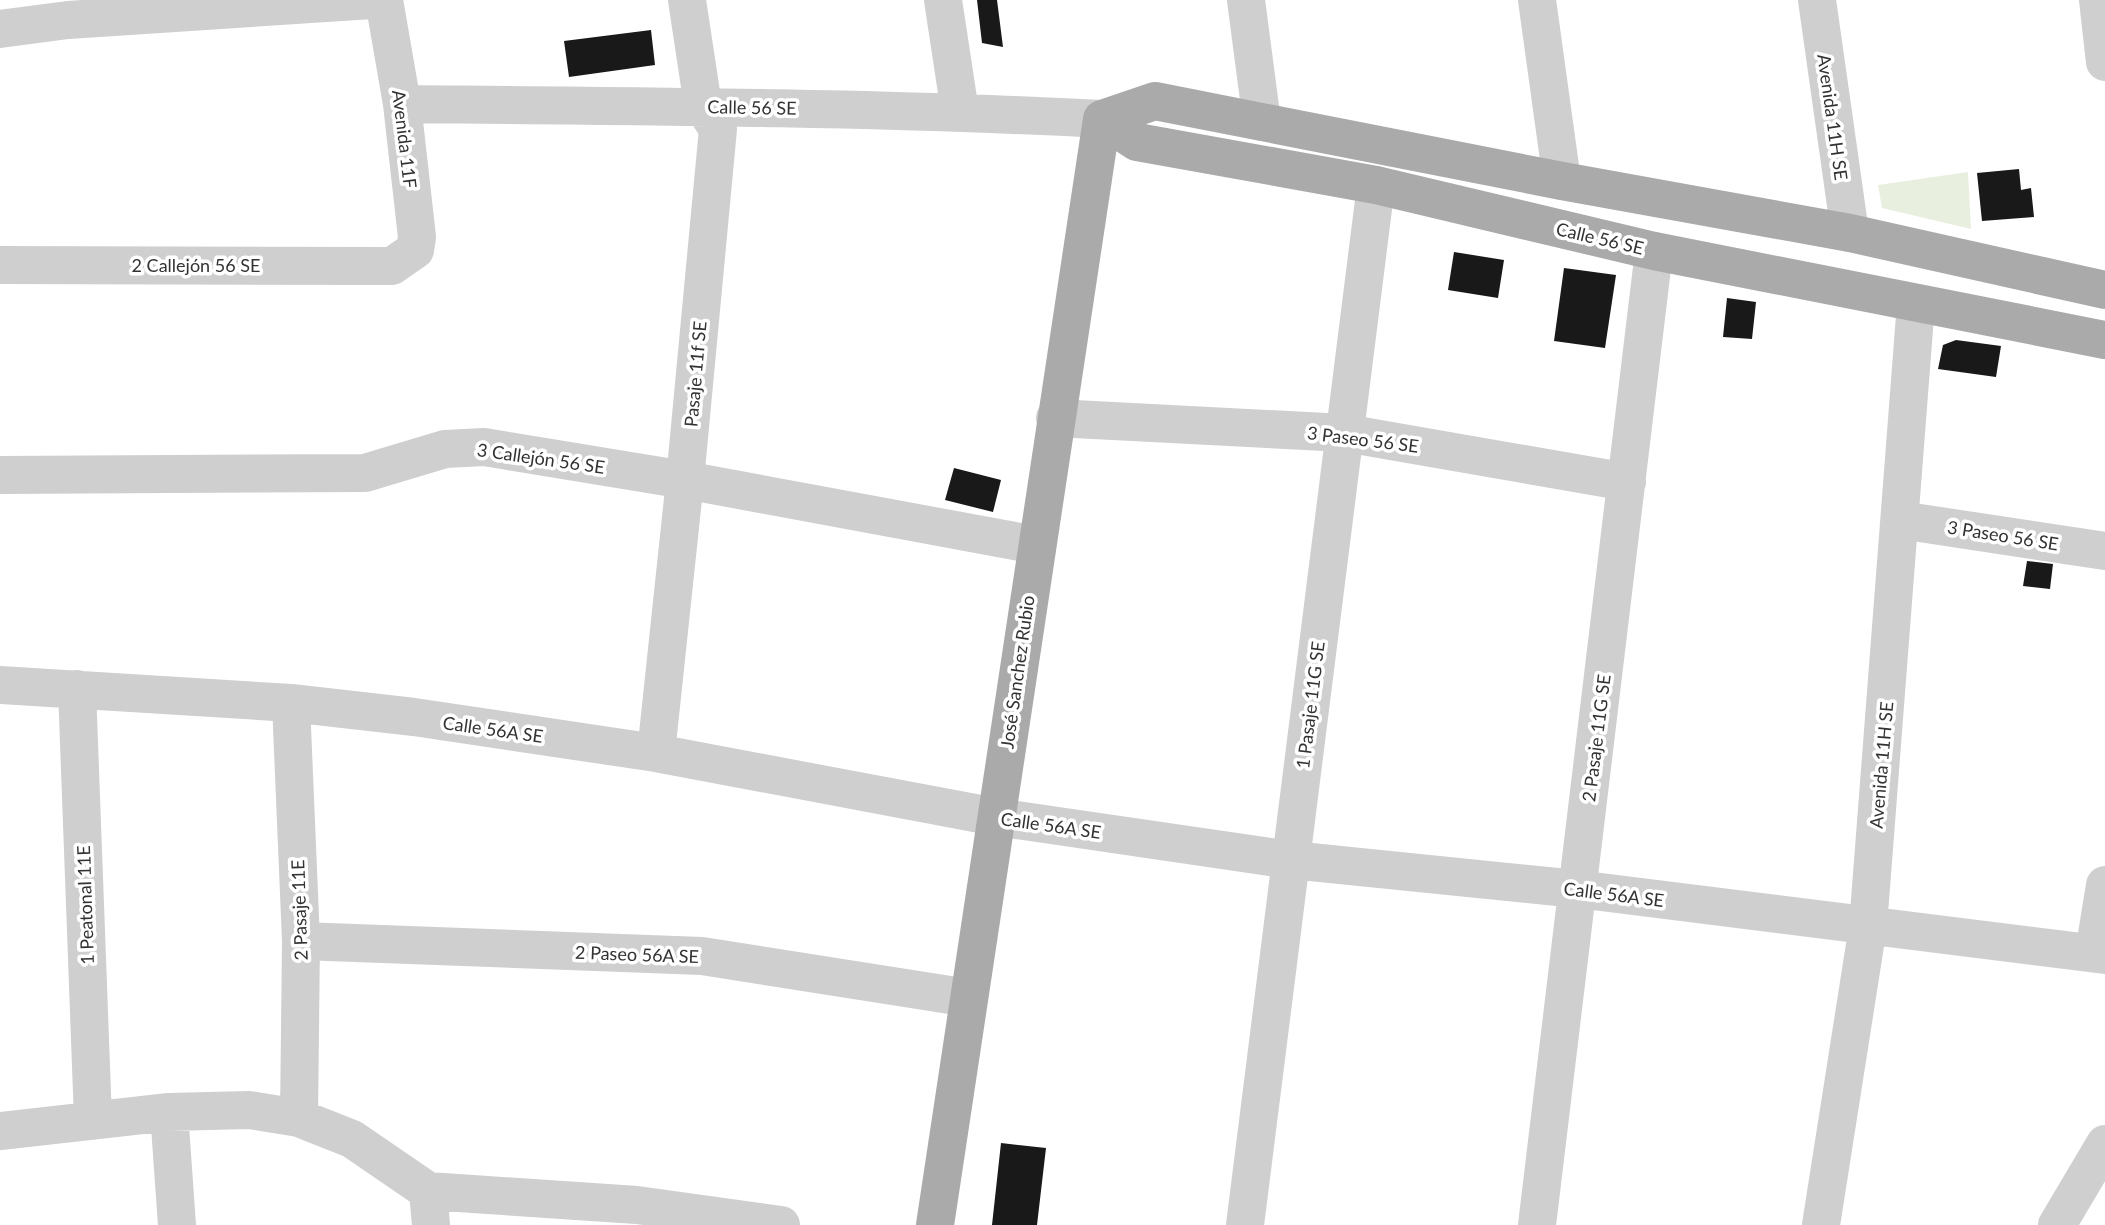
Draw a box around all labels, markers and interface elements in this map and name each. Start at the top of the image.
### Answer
street label: Avenida 11H SE [1813,52,1853,182]
street label: Avenida 11F [388,88,422,190]
street label: Calle 56 SE [707,95,797,119]
street label: Calle 56 SE [1554,217,1646,259]
street label: 2 Callejón 56 SE [132,254,260,276]
street label: Pasaje 11f SE [679,320,711,428]
street label: 3 Paseo 56 SE [1306,421,1420,457]
street label: 3 Callejón 56 SE [476,438,606,478]
street label: 3 Paseo 56 SE [1946,515,2060,555]
street label: José Sanchez Rubio [995,594,1039,750]
street label: 1 Pasaje 11G SE [1291,640,1329,770]
street label: 2 Pasaje 11G SE [1577,673,1615,803]
street label: Avenida 11H SE [1864,701,1898,829]
street label: Calle 56A SE [442,711,544,747]
street label: Calle 56A SE [1000,807,1102,843]
street label: 1 Peatonal 11E [72,845,98,965]
street label: 2 Pasaje 11E [286,859,312,961]
street label: Calle 56A SE [1563,877,1665,911]
street label: 2 Paseo 56A SE [575,941,699,967]

